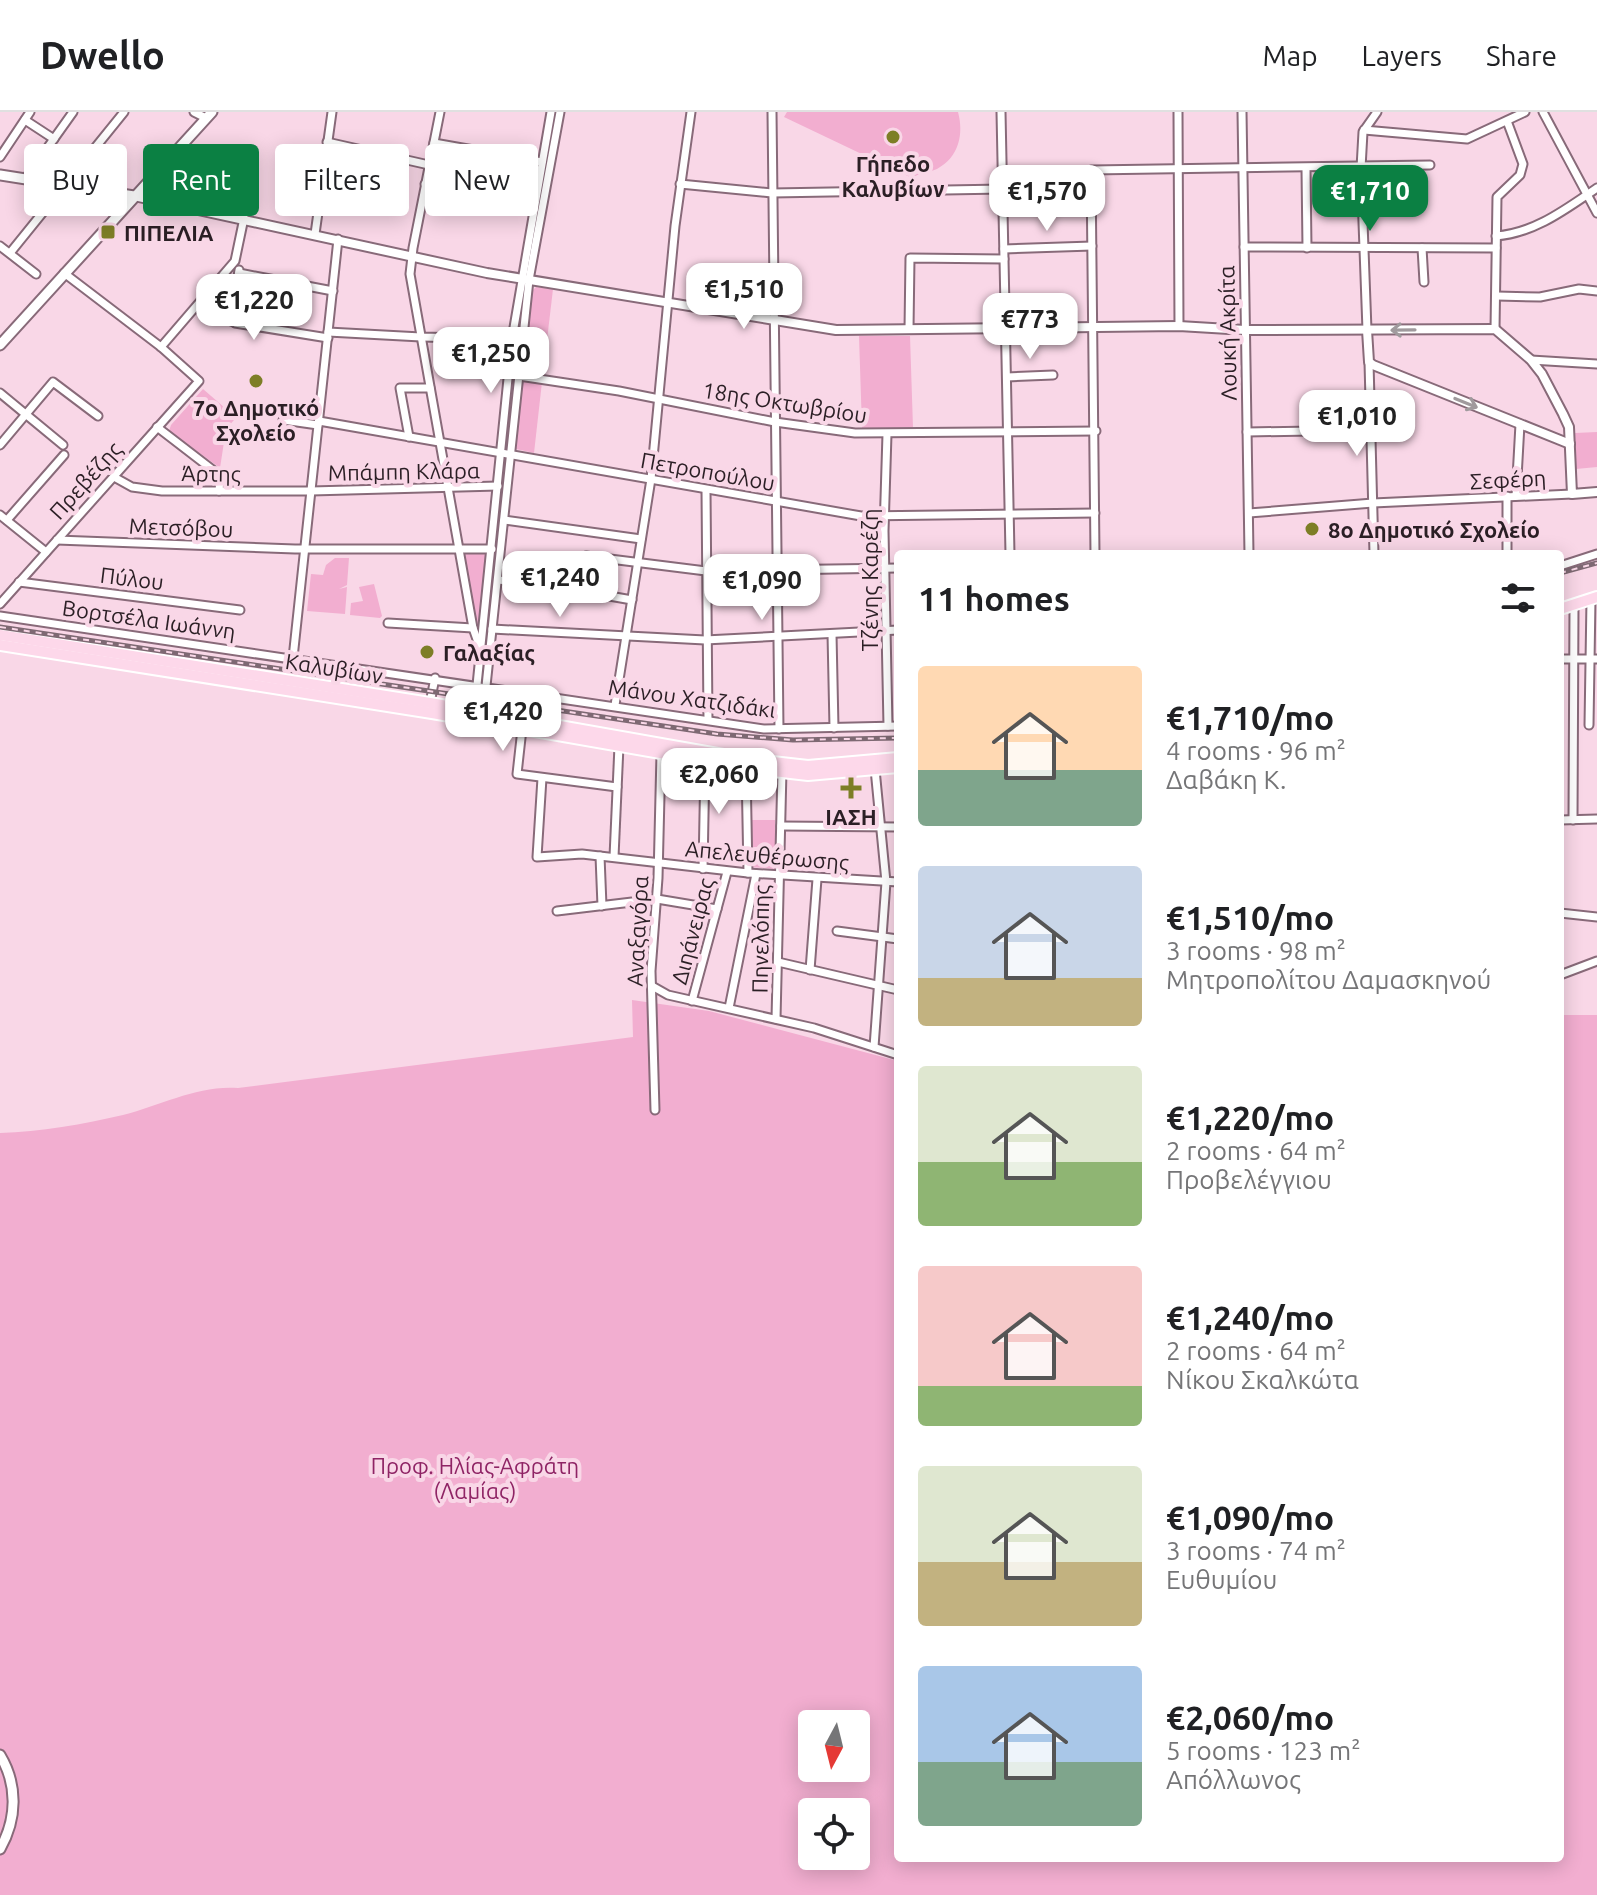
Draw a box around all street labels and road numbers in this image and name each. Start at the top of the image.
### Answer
street label: Λουκή Ακρίτα [1213,265,1241,401]
street label: 18ης Οκτωβρίου [701,377,869,428]
street label: Πρεβέζης [44,436,127,524]
street label: Πετροπούλου [639,447,777,495]
street label: Μπάμπη Κλάρα [328,457,480,485]
street label: Άρτης [181,460,241,487]
street label: Σεφέρη [1469,465,1547,493]
street label: Τζένης Καρέζη [857,508,883,652]
street label: Μετσόβου [128,513,234,541]
street label: Πύλου [99,562,165,594]
street label: Βορτσέλα Ιωάννη [61,594,237,644]
street label: Καλυβίων [284,648,385,688]
street label: Μάνου Χατζιδάκι [607,674,778,723]
street label: Απελευθέρωσης [684,835,850,876]
street label: Αναξαγόρα [622,875,654,987]
street label: Διηάνειρας [666,875,719,987]
street label: Πηνελόπης [747,885,774,994]

